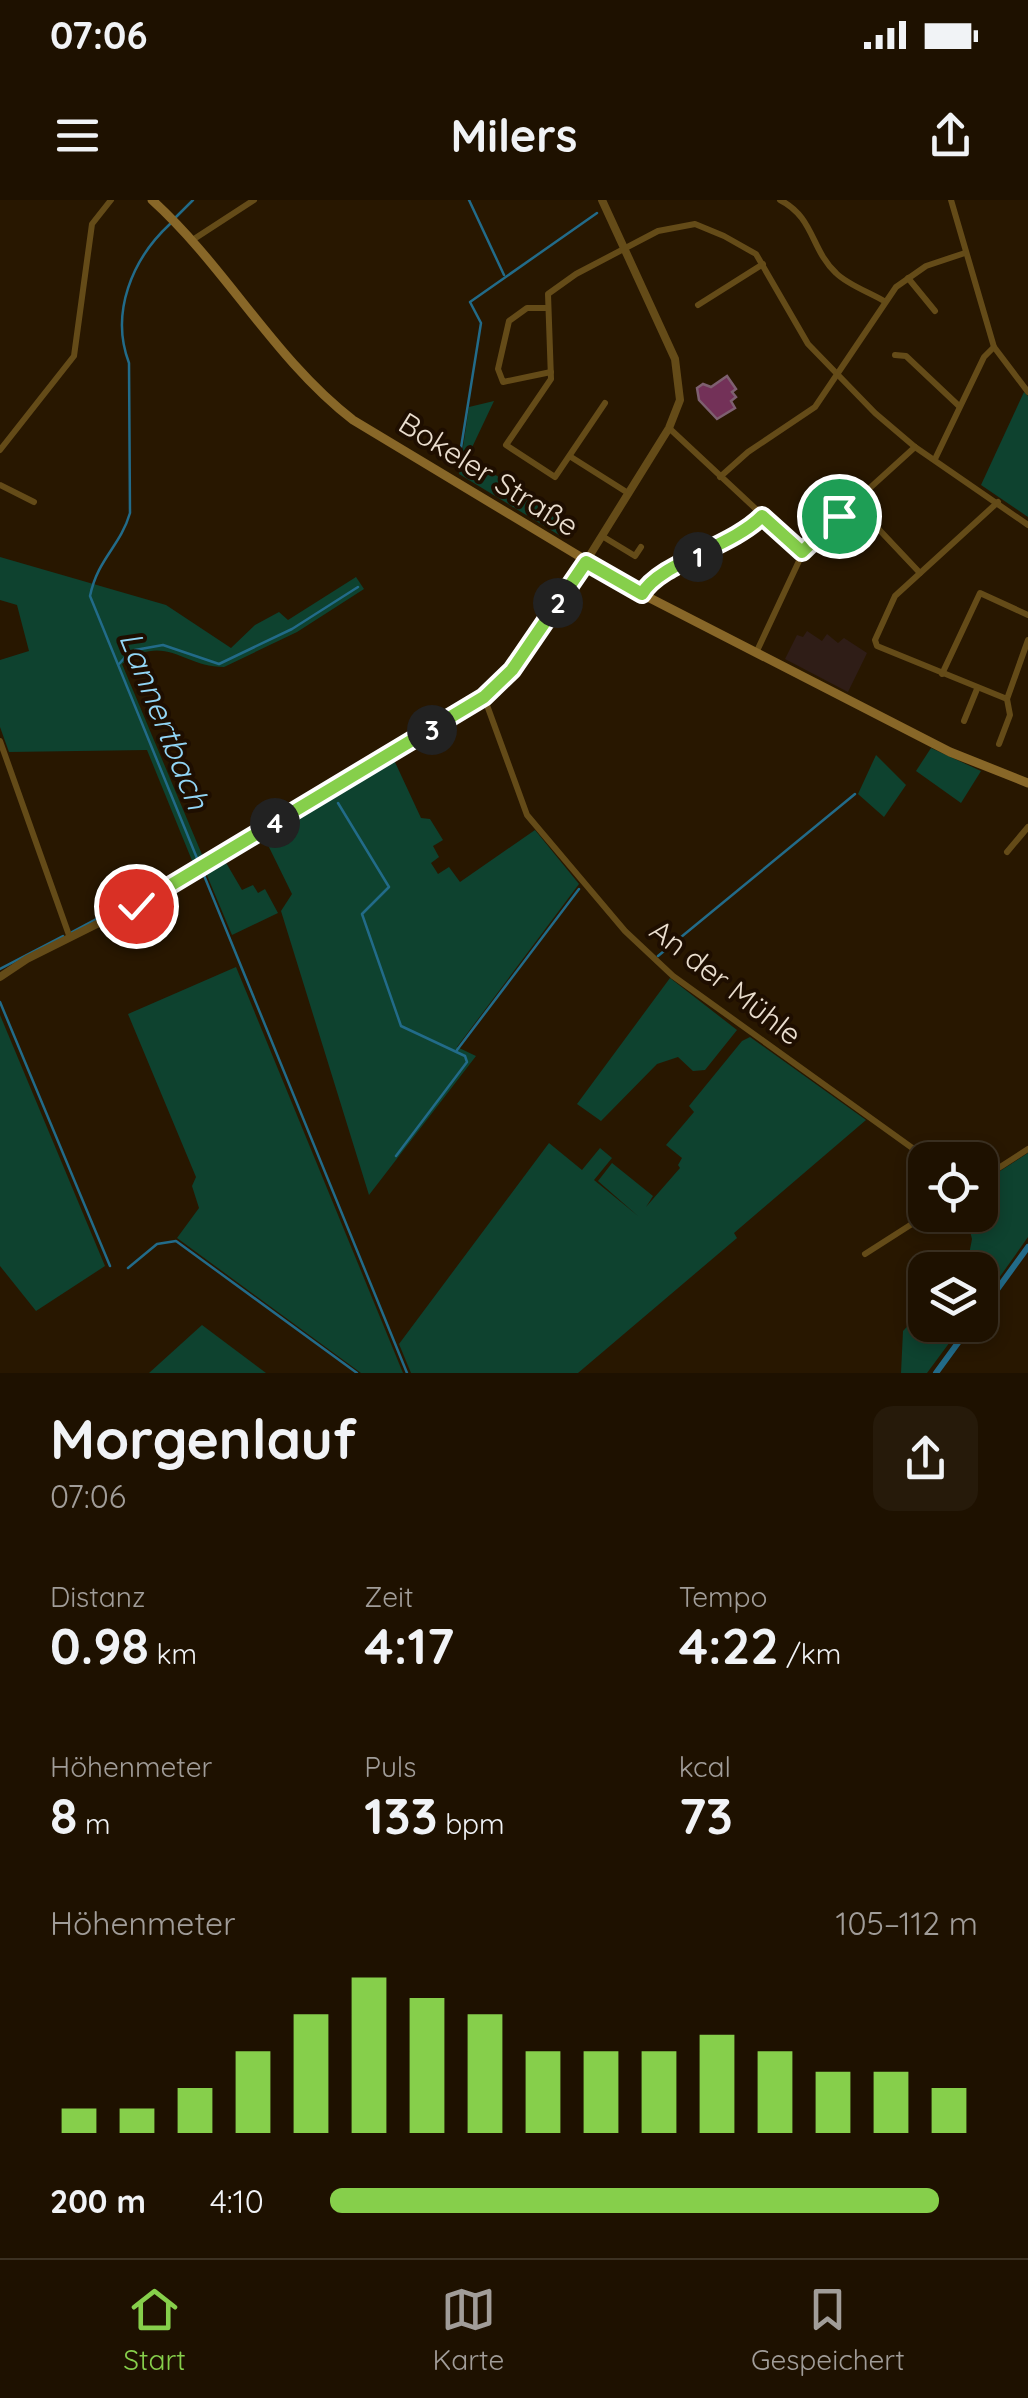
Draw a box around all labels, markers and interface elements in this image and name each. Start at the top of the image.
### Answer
text: 07:06 [50,11,147,59]
text: Milers [451,107,577,163]
icon: menu [50,108,105,163]
icon: share [923,108,978,163]
street label: Bokeler Straße [392,404,586,544]
pin [797,474,882,559]
icon: arrive [812,489,867,544]
pin: 1 [673,532,723,582]
text: 1 [693,539,703,574]
pin: 2 [533,578,583,628]
text: 2 [550,585,566,620]
water label: Lannertbach [111,625,219,815]
pin: 3 [407,705,457,755]
text: 3 [424,712,440,747]
pin: 4 [250,798,300,848]
text: 4 [267,805,283,840]
pin [94,864,179,949]
icon: check [109,879,164,934]
street label: An der Mühle [642,911,810,1053]
map controls [908,1142,998,1342]
button: locate [908,1142,998,1232]
button: layers [908,1252,998,1342]
text: Morgenlauf [50,1404,357,1473]
button: share [873,1406,978,1511]
text: 07:06 [50,1476,126,1516]
text: Distanz [50,1579,145,1614]
text: Zeit [364,1579,414,1614]
text: Tempo [679,1579,767,1614]
text: 0.98 [50,1614,149,1677]
text: 4:17 [364,1614,454,1677]
text: 4:22 [679,1614,779,1677]
text: km [149,1636,197,1671]
text: /km [779,1636,841,1671]
text: Höhenmeter [50,1749,212,1784]
text: Puls [364,1749,416,1784]
text: kcal [679,1749,731,1784]
text: 8 [50,1784,77,1847]
text: 133 [364,1784,437,1847]
text: 73 [679,1784,733,1847]
text: m [77,1806,111,1841]
text: bpm [437,1806,505,1841]
text: Höhenmeter [50,1903,235,1943]
text: 105–112 m [836,1903,978,1943]
text: 200 m [50,2181,146,2221]
text: 4:10 [210,2181,264,2221]
tab: Start [123,2282,186,2377]
tab: Karte [432,2282,504,2377]
tab: Gespeichert [751,2282,905,2377]

